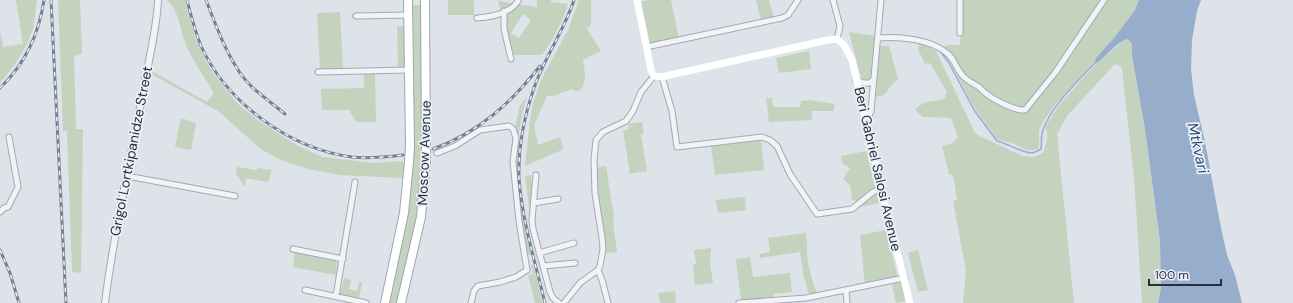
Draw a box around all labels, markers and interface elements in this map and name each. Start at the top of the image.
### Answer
street label: Grigol Lortkipanidze Street [106,65,156,237]
street label: Beri Gabriel Salosi Avenue [850,85,906,253]
street label: Moscow Avenue [413,100,435,206]
water label: Mtkvari [1182,121,1214,176]
scale bar [1149,261,1221,287]
text: 100 m [1155,267,1189,283]

